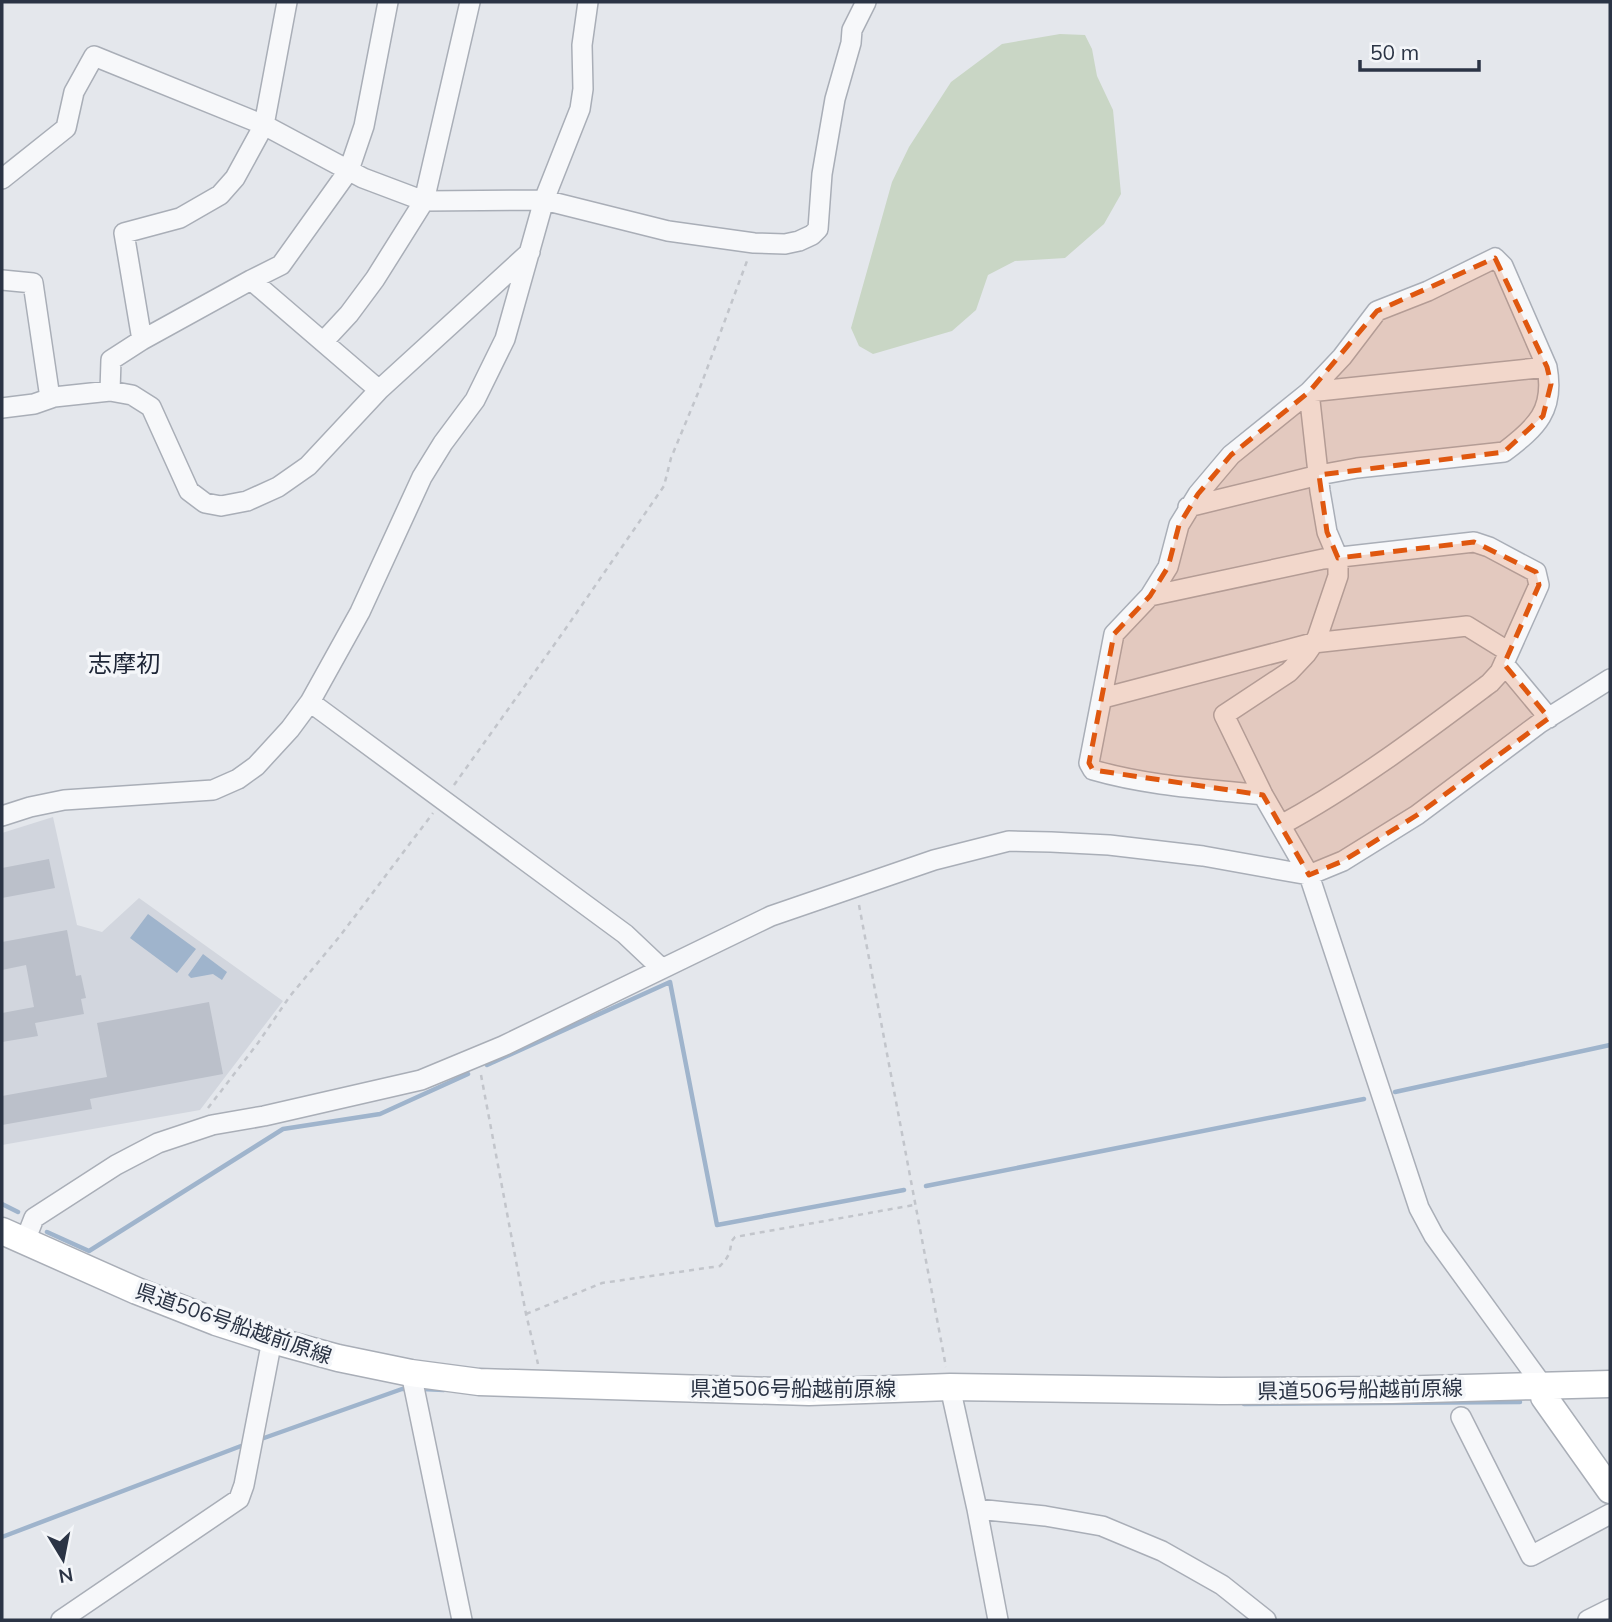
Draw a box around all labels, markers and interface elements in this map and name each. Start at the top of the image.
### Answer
scale bar [1360,28,1479,72]
text: 50 m [1370,39,1419,65]
district label: 志摩初 [88,648,160,678]
street label: 県道506号船越前原線 [132,1277,336,1369]
street label: 県道506号船越前原線 [1257,1374,1463,1404]
street label: 県道506号船越前原線 [690,1375,896,1401]
north arrow [28,1524,98,1594]
text: N [57,1563,75,1589]

